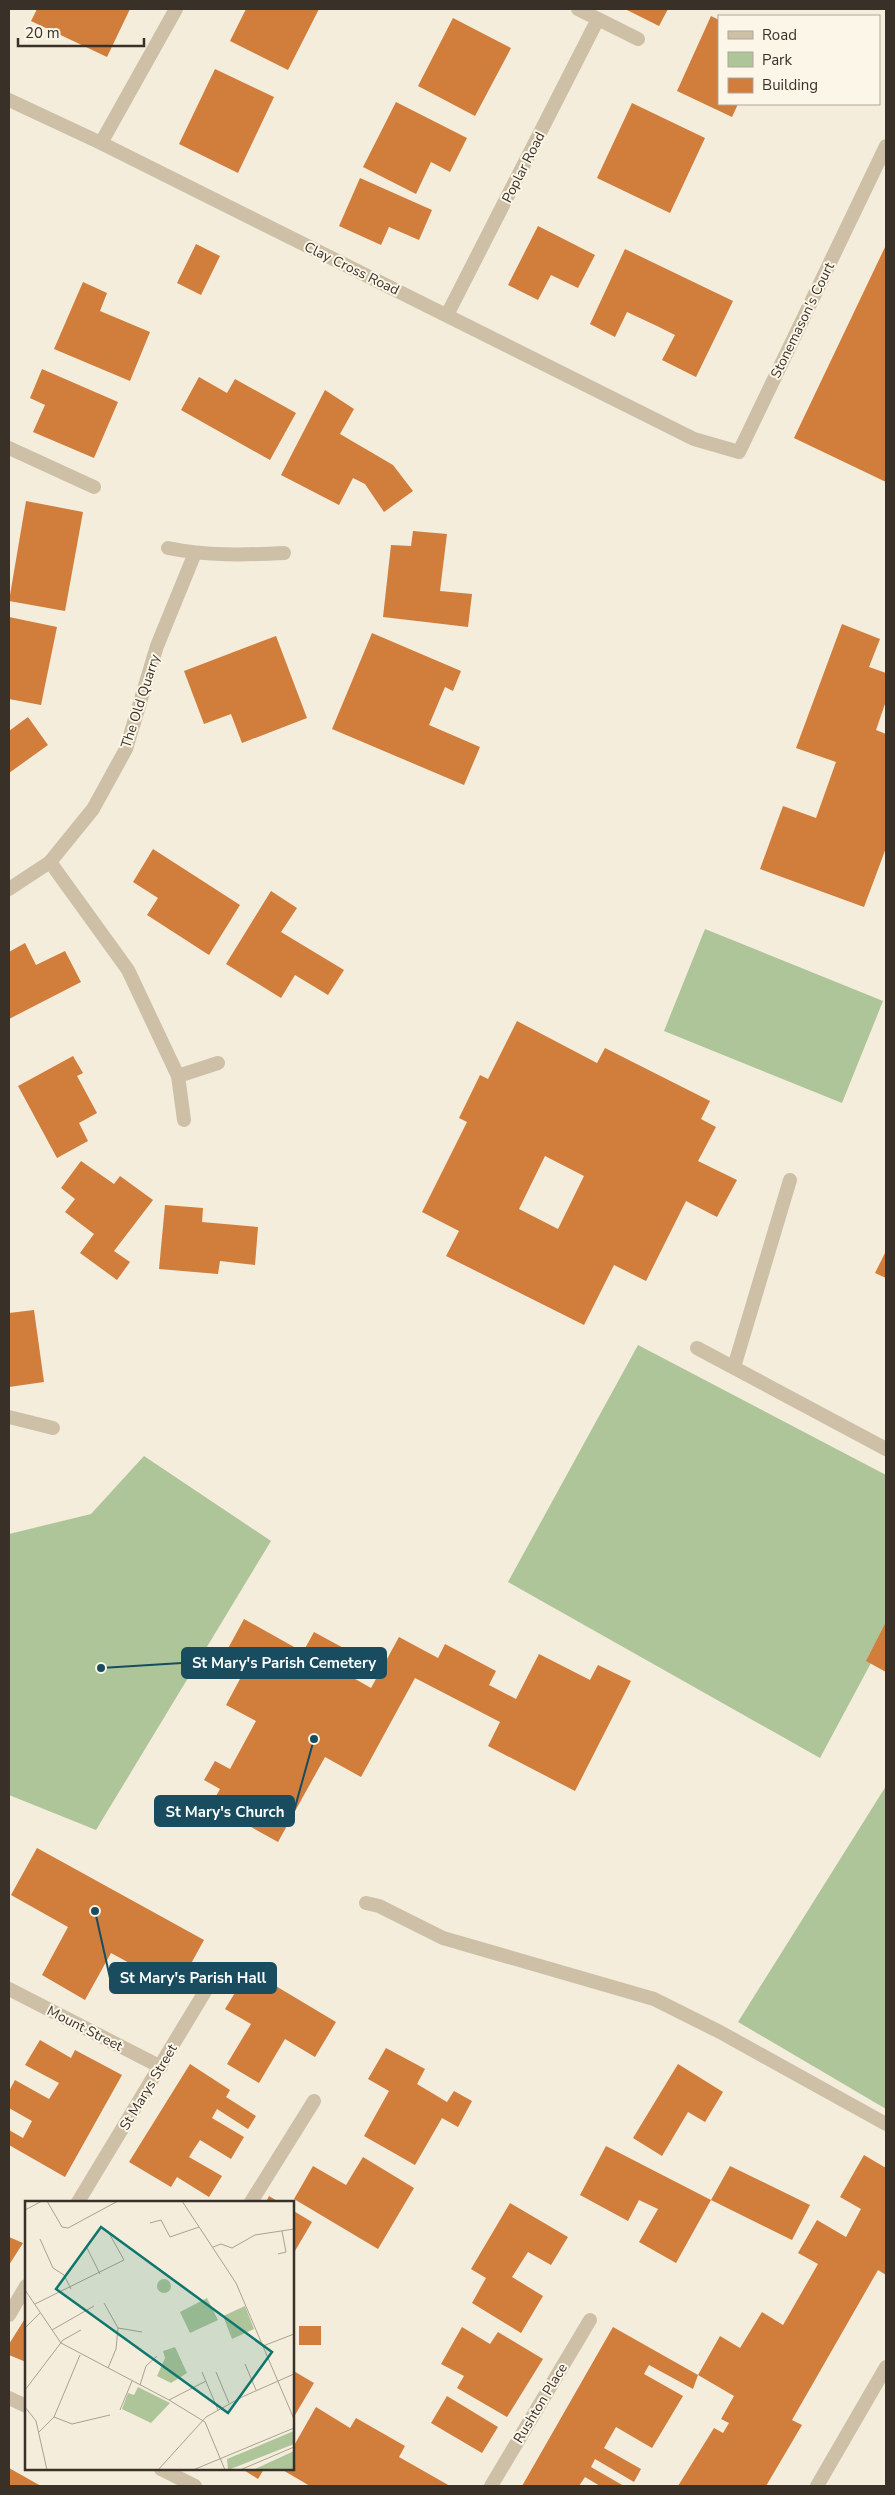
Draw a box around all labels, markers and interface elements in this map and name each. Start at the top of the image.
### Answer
scale bar [18,15,144,47]
legend [718,15,880,105]
text: 20 m [25,23,60,43]
text: Road [762,25,797,45]
text: Park [762,50,792,70]
text: Building [762,75,818,95]
street label: Poplar Road [497,128,549,206]
street label: Clay Cross Road [301,237,402,300]
street label: Stonemason's Court [766,259,839,381]
street label: The Old Quarry [116,651,165,751]
callout: St Mary's Parish Cemetery [182,1648,386,1678]
text: St Mary's Parish Cemetery [192,1653,376,1673]
callout: St Mary's Church [155,1796,294,1826]
text: St Mary's Church [166,1802,284,1822]
callout: St Mary's Parish Hall [110,1963,276,1993]
text: St Mary's Parish Hall [120,1968,266,1988]
street label: Mount Street [44,2001,126,2056]
street label: St Marys Street [115,2041,182,2134]
inset map [25,2201,294,2470]
street label: Rushton Place [509,2360,572,2447]

